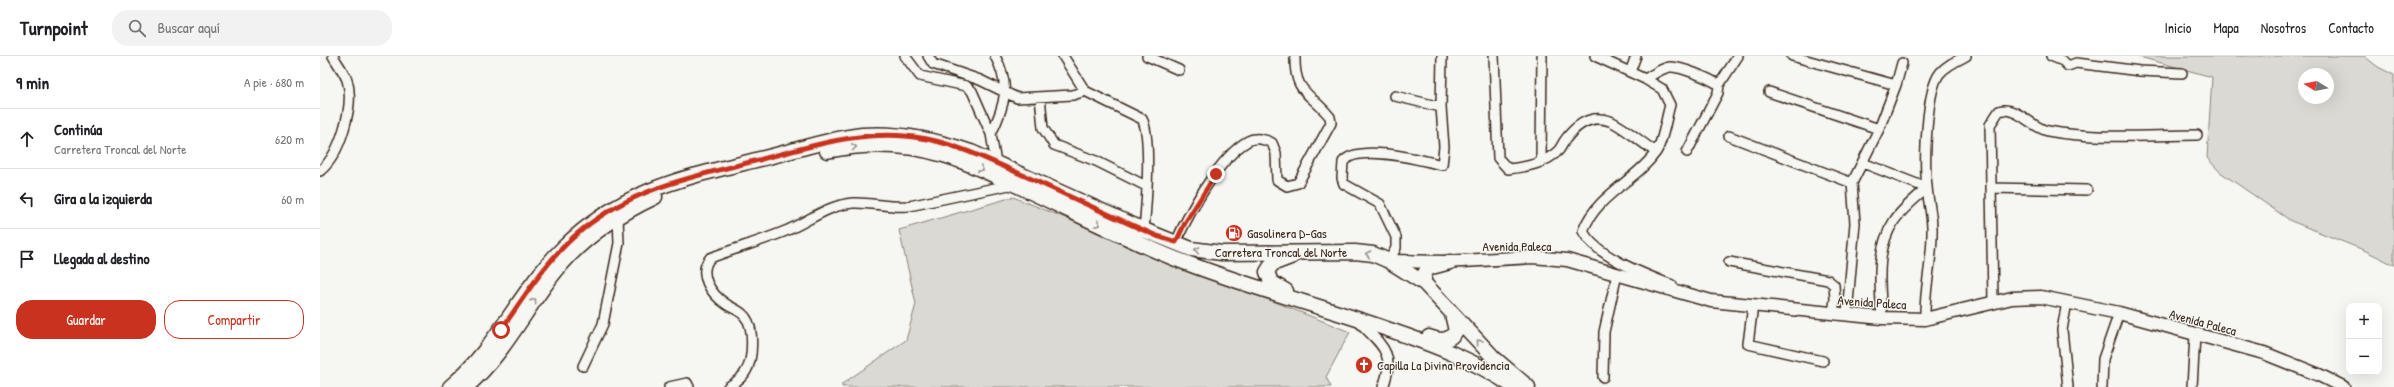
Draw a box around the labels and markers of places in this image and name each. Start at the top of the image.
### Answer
fuel station icon: Gasolinera D-Gas [1224,223,1244,243]
place label: Gasolinera D-Gas [1247,224,1327,242]
church icon: Capilla La Divina Providencia [1354,355,1374,375]
place label: Capilla La Divina Providencia [1377,356,1509,374]

